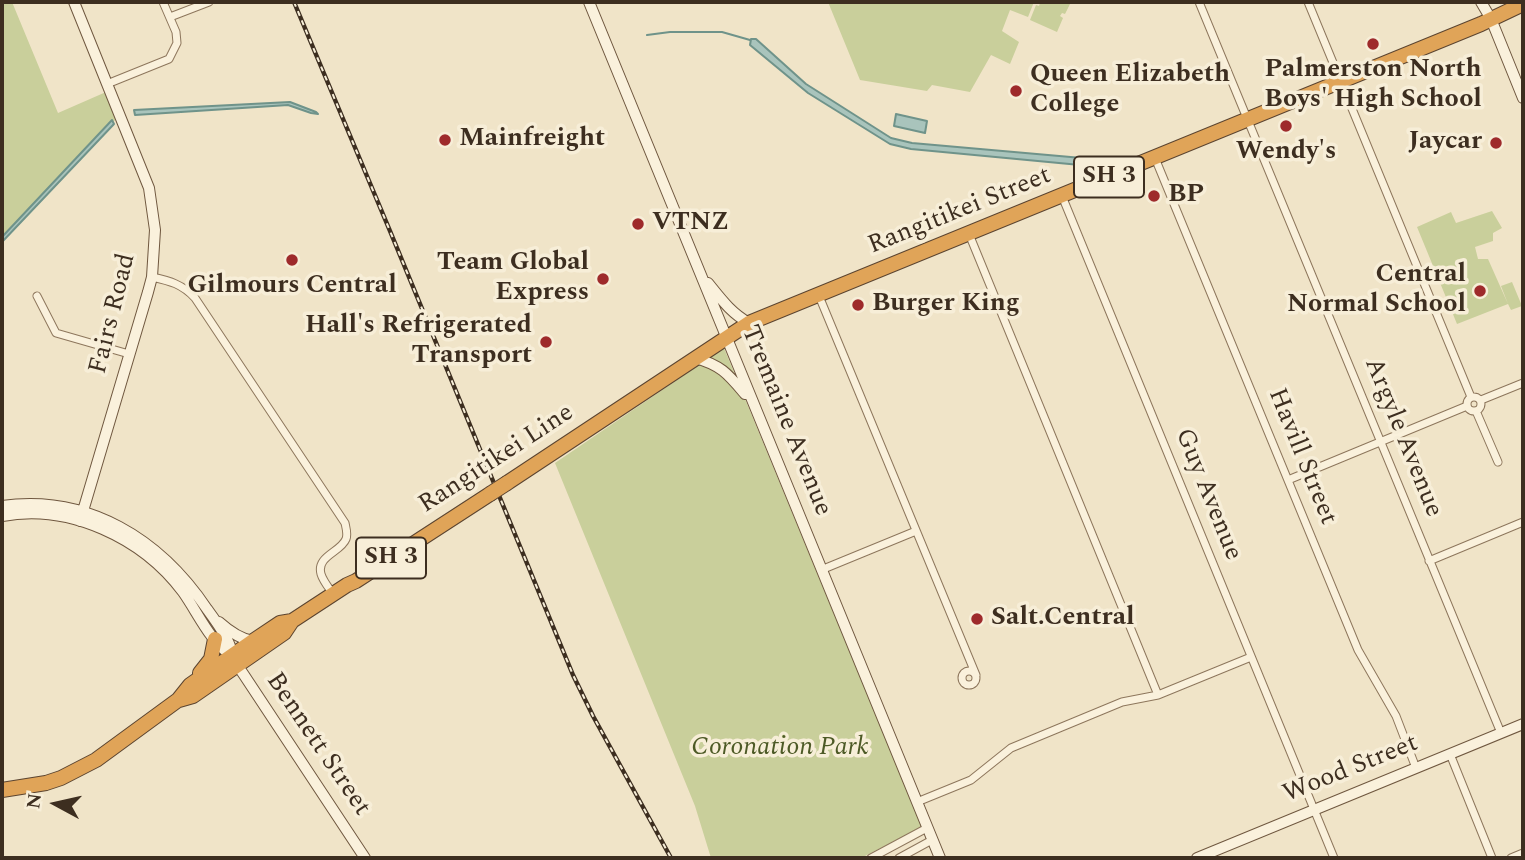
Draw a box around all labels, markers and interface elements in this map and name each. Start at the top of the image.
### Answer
marker: Palmerston North Boys' High School [1365,36,1381,52]
place label: Palmerston North Boys' High School [1264,55,1482,116]
place label: Queen Elizabeth College [1030,60,1230,122]
marker: Queen Elizabeth College [1008,83,1024,99]
marker: Wendy's [1278,118,1294,134]
place label: Mainfreight [459,124,605,156]
place label: Jaycar [1408,127,1482,159]
marker: Mainfreight [437,132,453,148]
marker: Jaycar [1488,135,1504,151]
place label: Wendy's [1236,137,1336,169]
road number: SH 3 [1074,156,1144,197]
street label: Rangitikei Street [864,161,1056,263]
place label: BP [1168,180,1204,212]
marker: BP [1146,188,1162,204]
place label: VTNZ [652,208,729,240]
marker: VTNZ [630,216,646,232]
place label: Team Global Express [437,248,589,310]
street label: Fairs Road [84,251,144,377]
marker: Gilmours Central [284,252,300,268]
place label: Central Normal School [1287,260,1466,322]
place label: Gilmours Central [187,271,397,303]
marker: Team Global Express [595,271,611,287]
marker: Central Normal School [1472,283,1488,299]
place label: Burger King [872,289,1020,321]
marker: Burger King [850,297,866,313]
place label: Hall's Refrigerated Transport [305,311,532,372]
street label: Tremaine Avenue [733,321,837,521]
marker: Hall's Refrigerated Transport [538,334,554,350]
street label: Argyle Avenue [1356,354,1448,522]
street label: Havill Street [1259,384,1343,530]
street label: Rangitikei Line [414,398,580,522]
street label: Guy Avenue [1166,425,1248,565]
road number: SH 3 [356,538,426,578]
place label: Salt.Central [991,603,1135,635]
marker: Salt.Central [969,611,985,627]
street label: Bennett Street [258,667,376,823]
street label: Wood Street [1279,729,1423,811]
park label: Coronation Park [691,733,869,765]
north arrow [21,769,91,839]
text: N [19,791,50,811]

